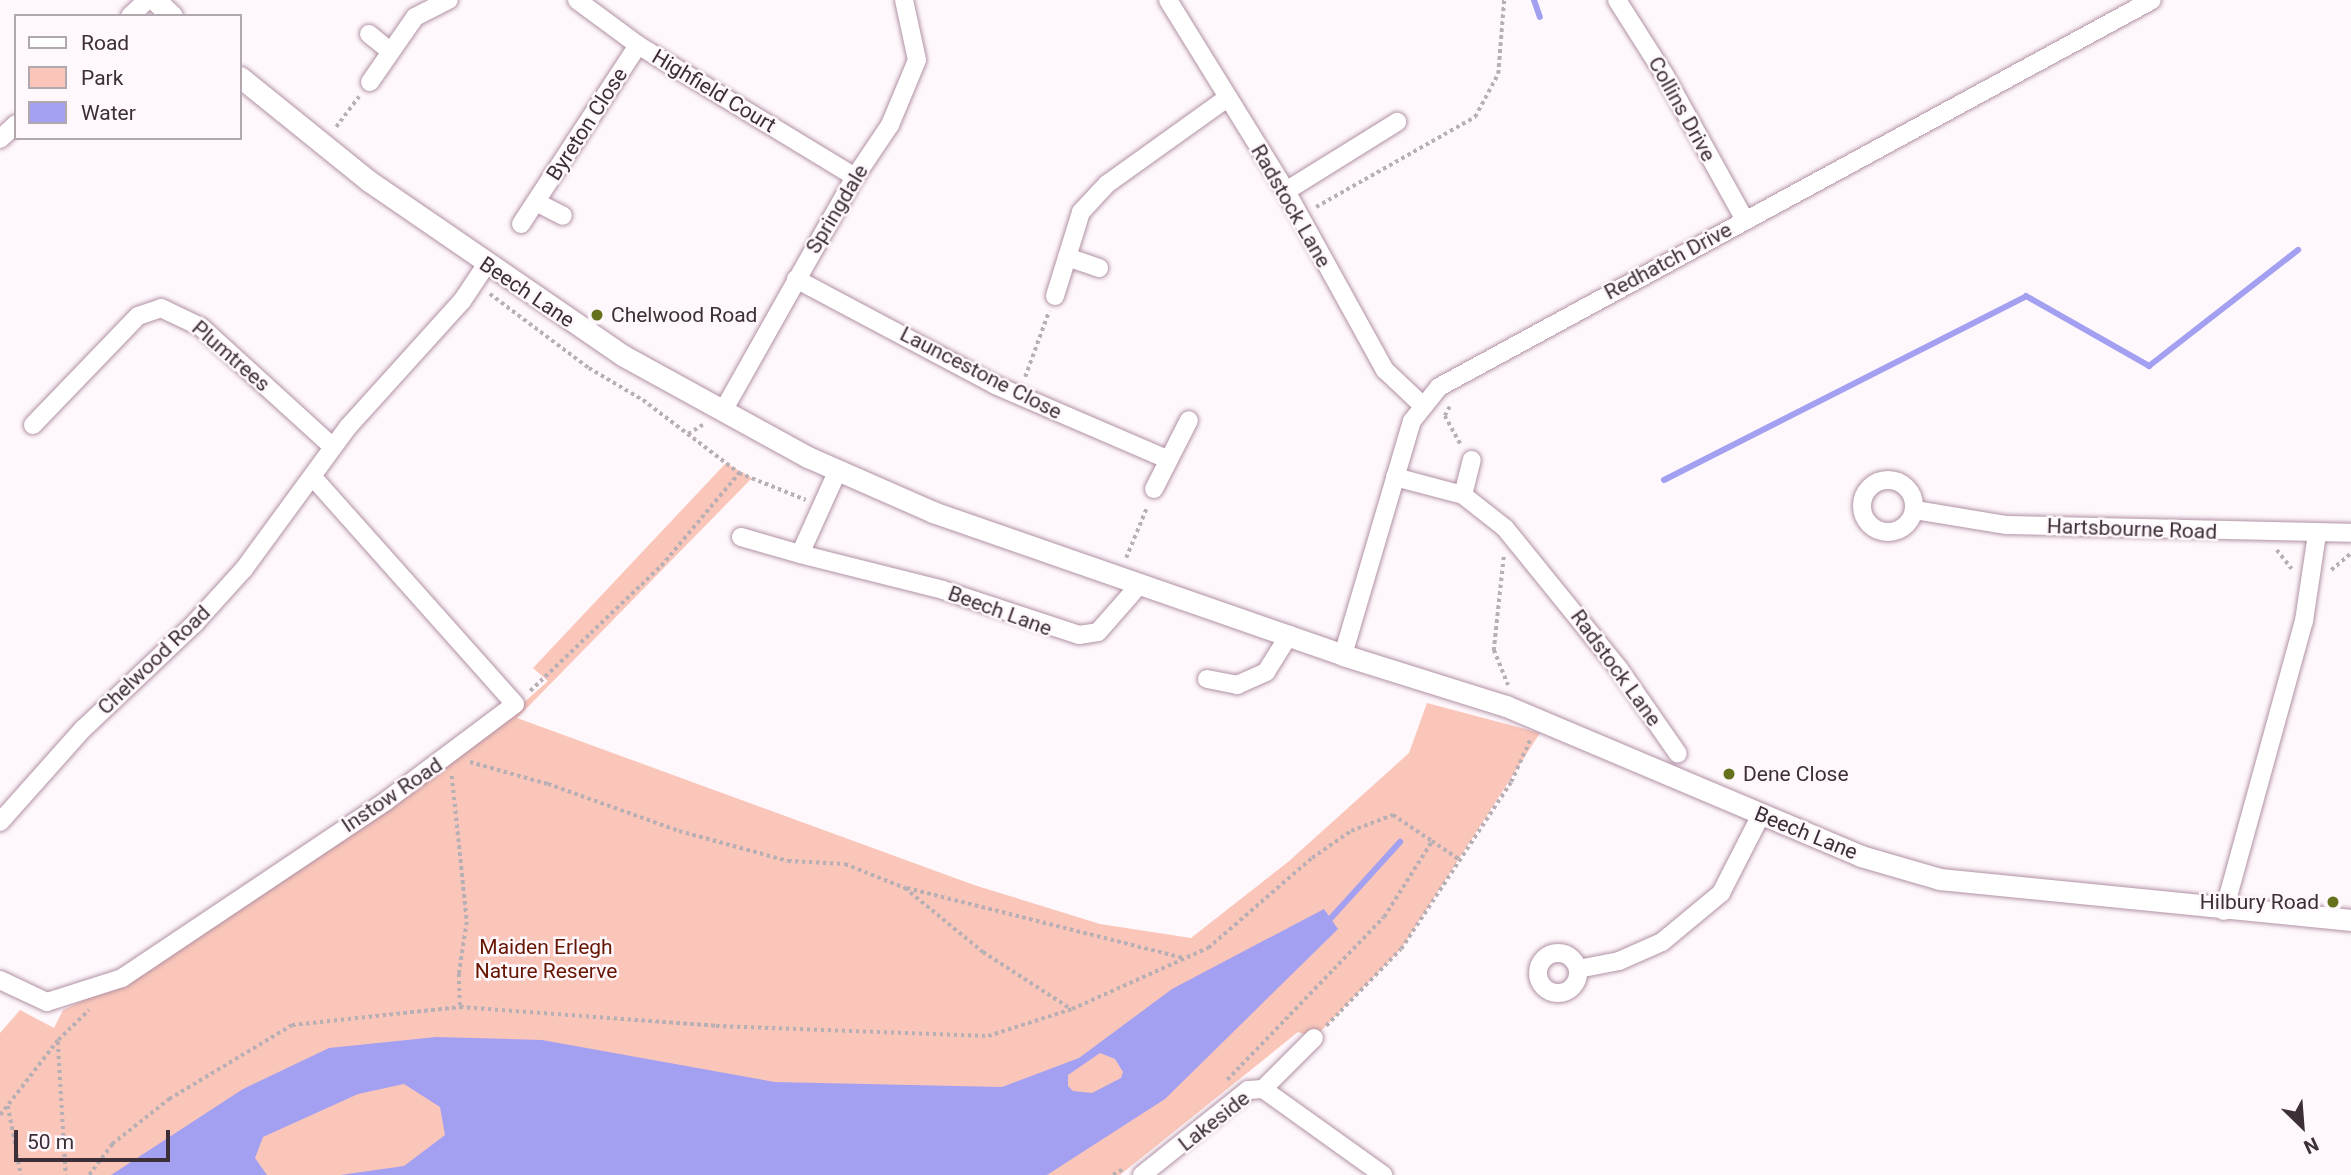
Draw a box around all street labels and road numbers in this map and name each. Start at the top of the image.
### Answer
street label: Highfield Court [647,44,781,138]
street label: Collins Drive [1643,52,1721,166]
street label: Byreton Close [541,63,633,185]
street label: Radstock Lane [1246,140,1336,272]
street label: Springdale [801,160,873,258]
street label: Redhatch Drive [1600,217,1736,305]
street label: Beech Lane [475,251,579,333]
street label: Plumtrees [187,315,275,397]
street label: Launcestone Close [896,321,1066,425]
street label: Hartsbourne Road [2046,513,2218,545]
street label: Beech Lane [945,581,1055,641]
street label: Chelwood Road [93,600,215,720]
street label: Radstock Lane [1565,605,1667,731]
street label: Instow Road [337,752,447,838]
street label: Beech Lane [1751,801,1861,865]
street label: Lakeside [1173,1085,1255,1157]

